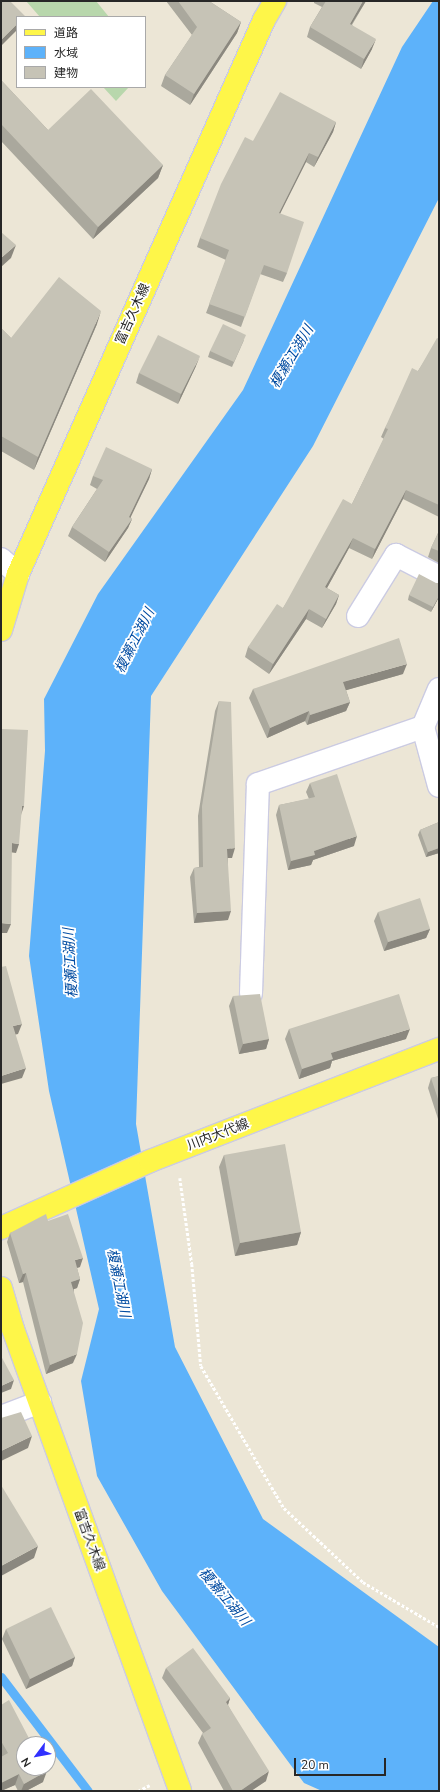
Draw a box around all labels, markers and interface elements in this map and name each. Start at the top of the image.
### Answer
legend [16,16,146,88]
text: 道路 [54,25,78,41]
text: 水域 [54,45,78,61]
text: 建物 [54,65,78,81]
street label: 富吉久木線 [113,281,153,347]
water label: 榎瀬江湖川 [267,323,317,391]
water label: 榎瀬江湖川 [112,606,158,676]
water label: 榎瀬江湖川 [61,928,81,998]
street label: 川内大代線 [185,1116,251,1154]
water label: 榎瀬江湖川 [103,1247,133,1319]
street label: 富吉久木線 [71,1507,107,1573]
water label: 榎瀬江湖川 [195,1565,253,1629]
north arrow [16,1736,56,1776]
scale bar [296,1750,388,1776]
text: N [18,1755,35,1770]
text: 20 m [301,1757,329,1773]

